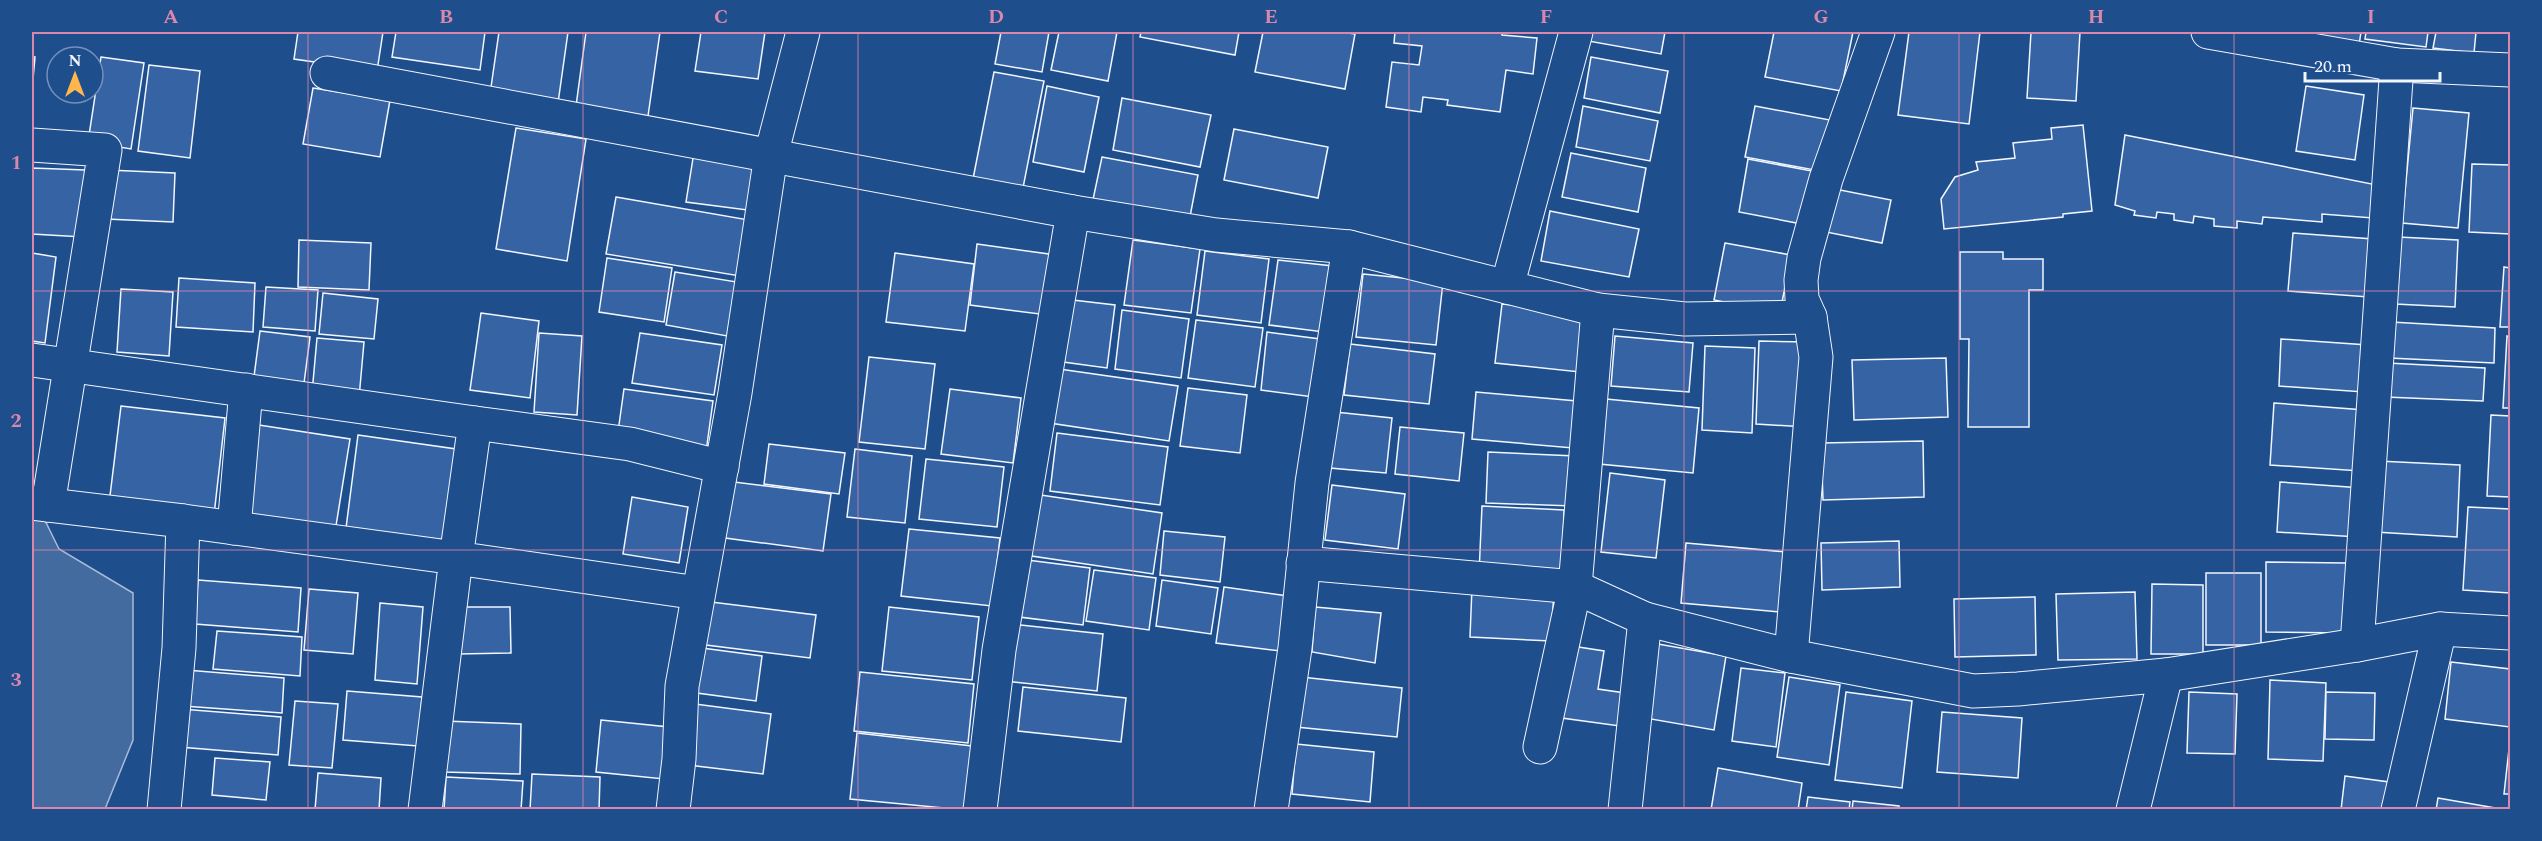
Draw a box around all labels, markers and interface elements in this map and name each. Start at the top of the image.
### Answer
text: A [163,2,179,32]
text: B [439,2,453,32]
text: C [714,2,728,32]
text: D [988,2,1004,32]
text: E [1264,2,1278,32]
text: F [1540,2,1552,32]
text: G [1813,2,1829,32]
text: H [2088,2,2104,32]
text: I [2367,2,2375,32]
north arrow [45,45,105,105]
scale bar [2305,45,2440,83]
text: N [68,49,82,73]
text: 20 m [2314,53,2352,80]
text: 1 [10,148,22,178]
text: 2 [10,406,22,436]
text: 3 [10,665,22,695]

